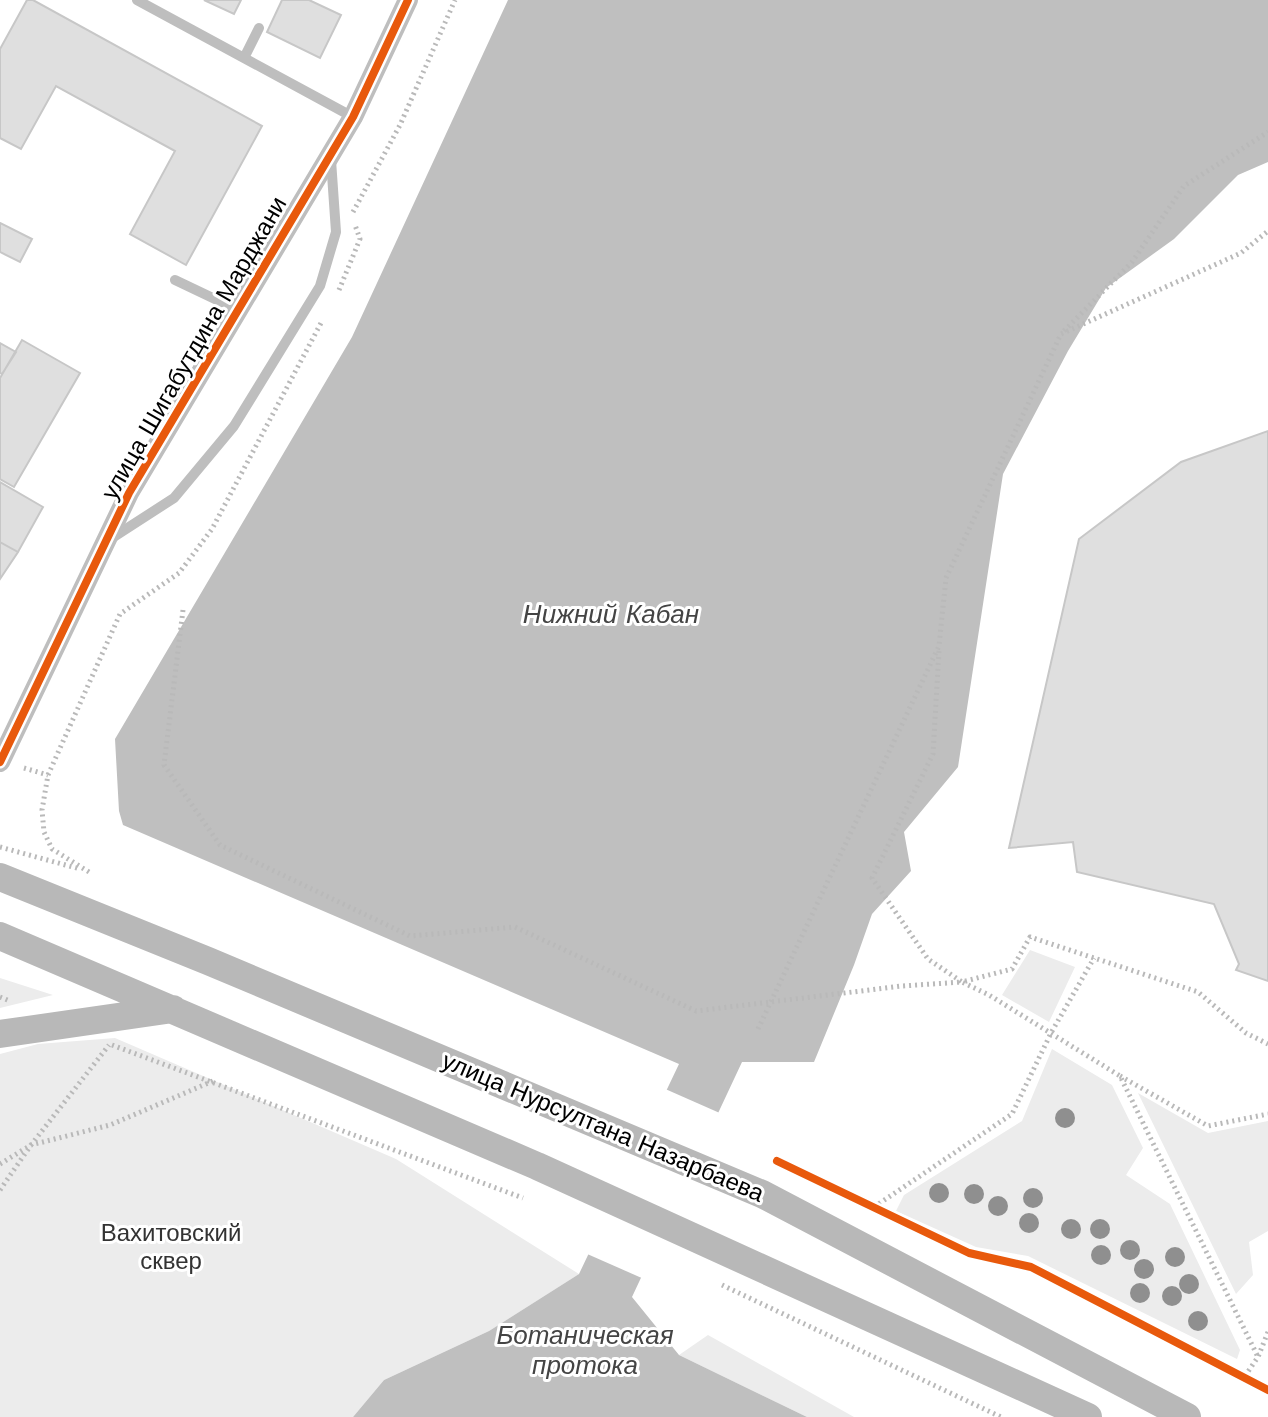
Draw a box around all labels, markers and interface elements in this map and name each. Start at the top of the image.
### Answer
street label: улица Шигабутдина Марджани [96,192,292,504]
water label: Нижний Кабан [523,599,699,629]
street label: улица Нурсултана Назарбаева [438,1046,769,1208]
park label: Вахитовский сквер [101,1219,241,1275]
water label: Ботаническая протока [496,1320,674,1380]

